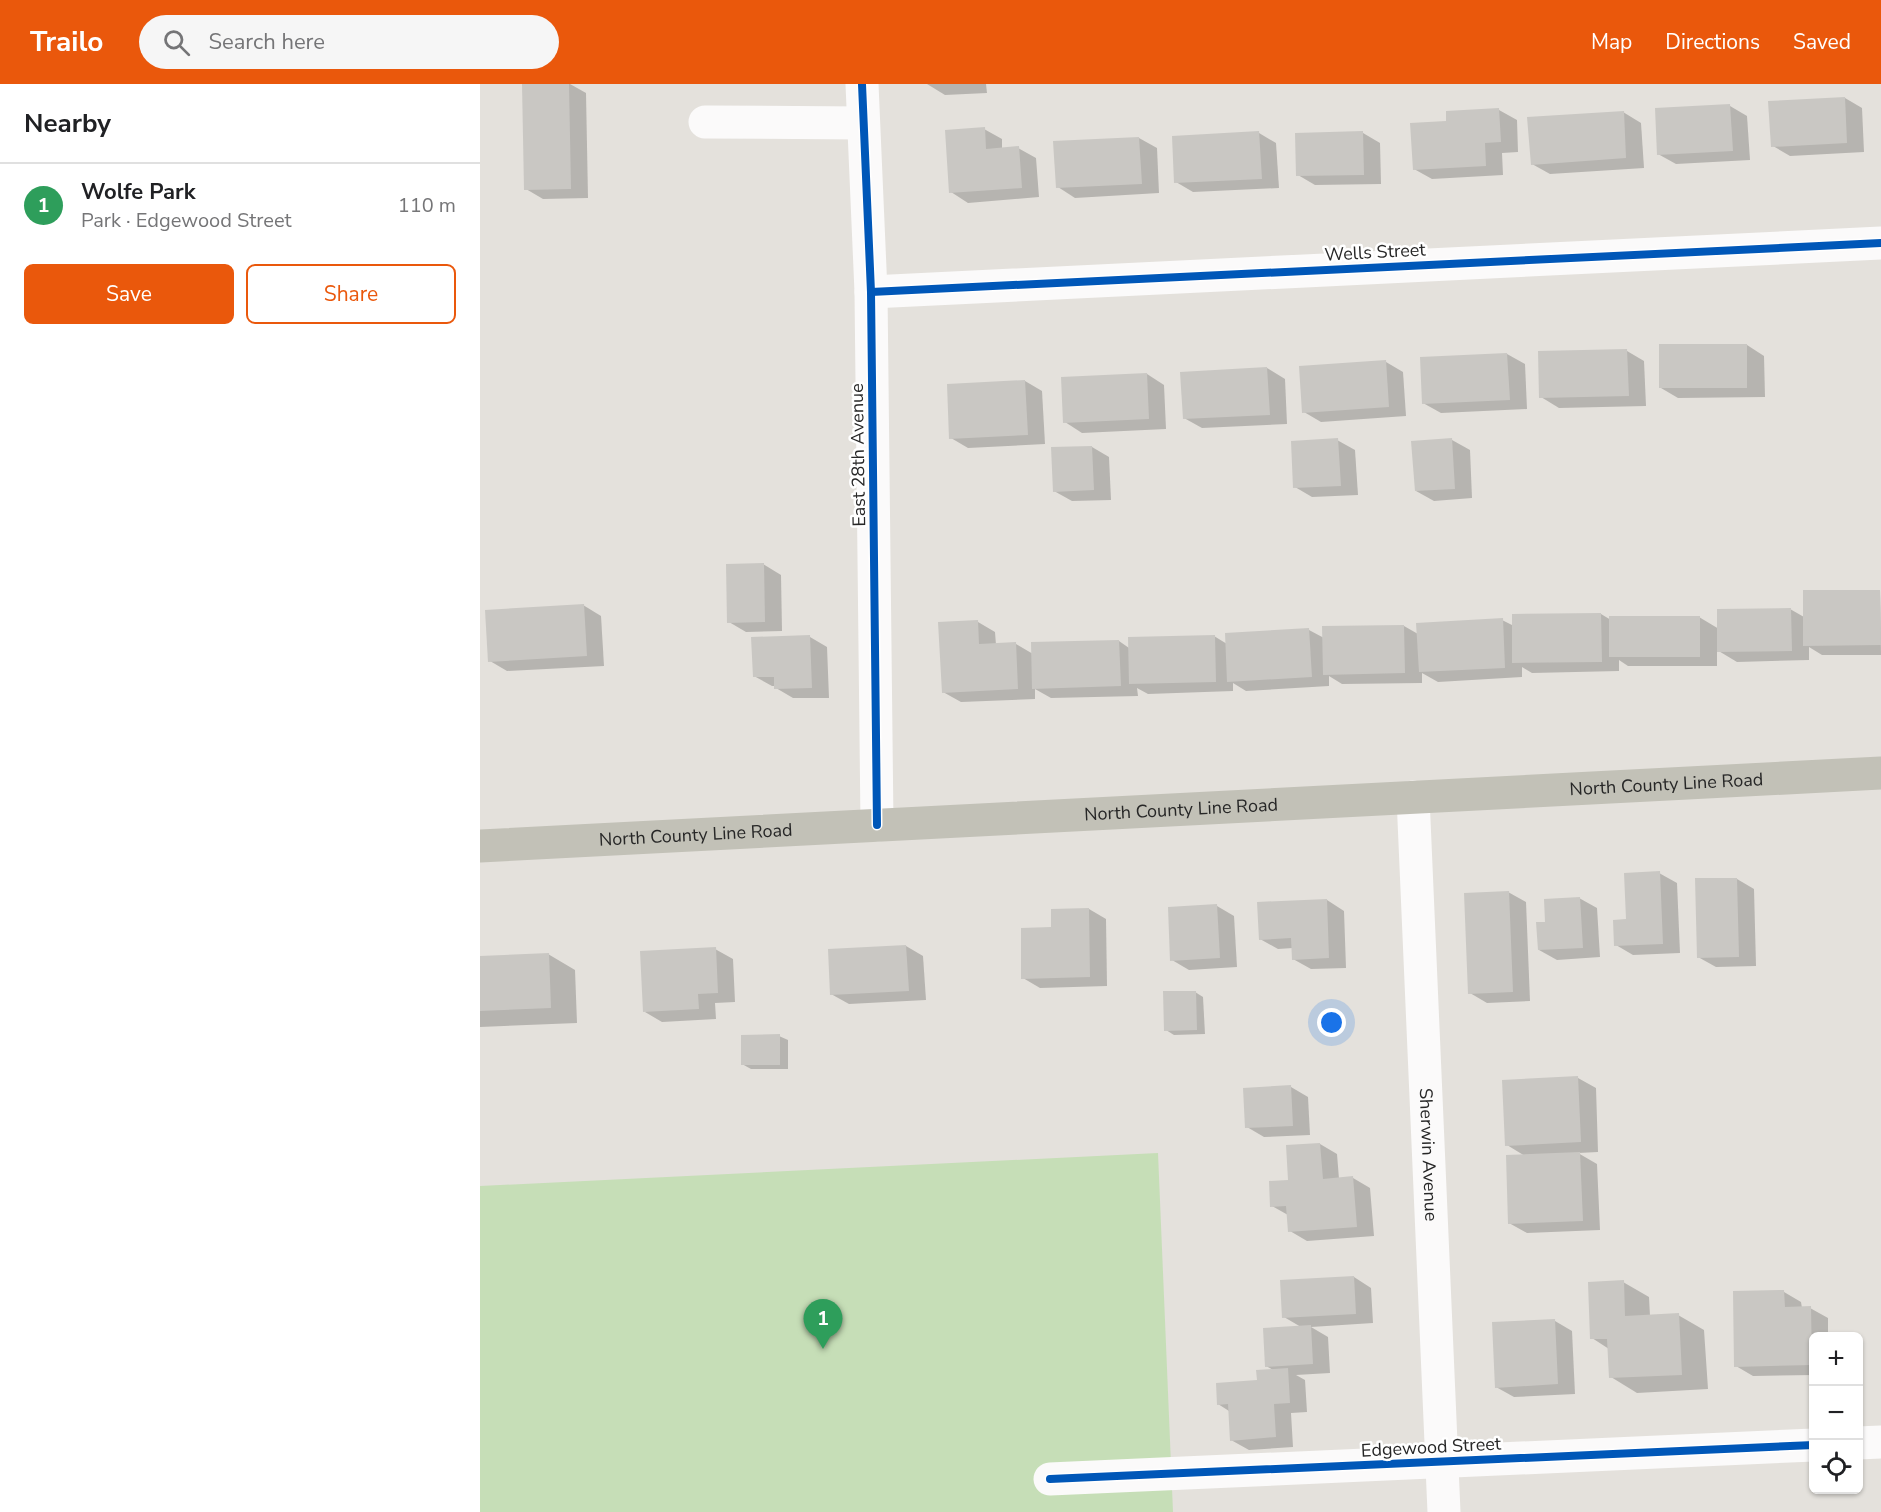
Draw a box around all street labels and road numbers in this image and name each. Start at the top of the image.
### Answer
street label: Wells Street [1324,237,1427,267]
street label: East 28th Avenue [845,383,871,527]
street label: North County Line Road [1569,767,1764,801]
street label: North County Line Road [1084,792,1279,827]
street label: North County Line Road [598,818,793,852]
street label: Sherwin Avenue [1414,1088,1443,1222]
street label: Edgewood Street [1360,1431,1502,1463]

